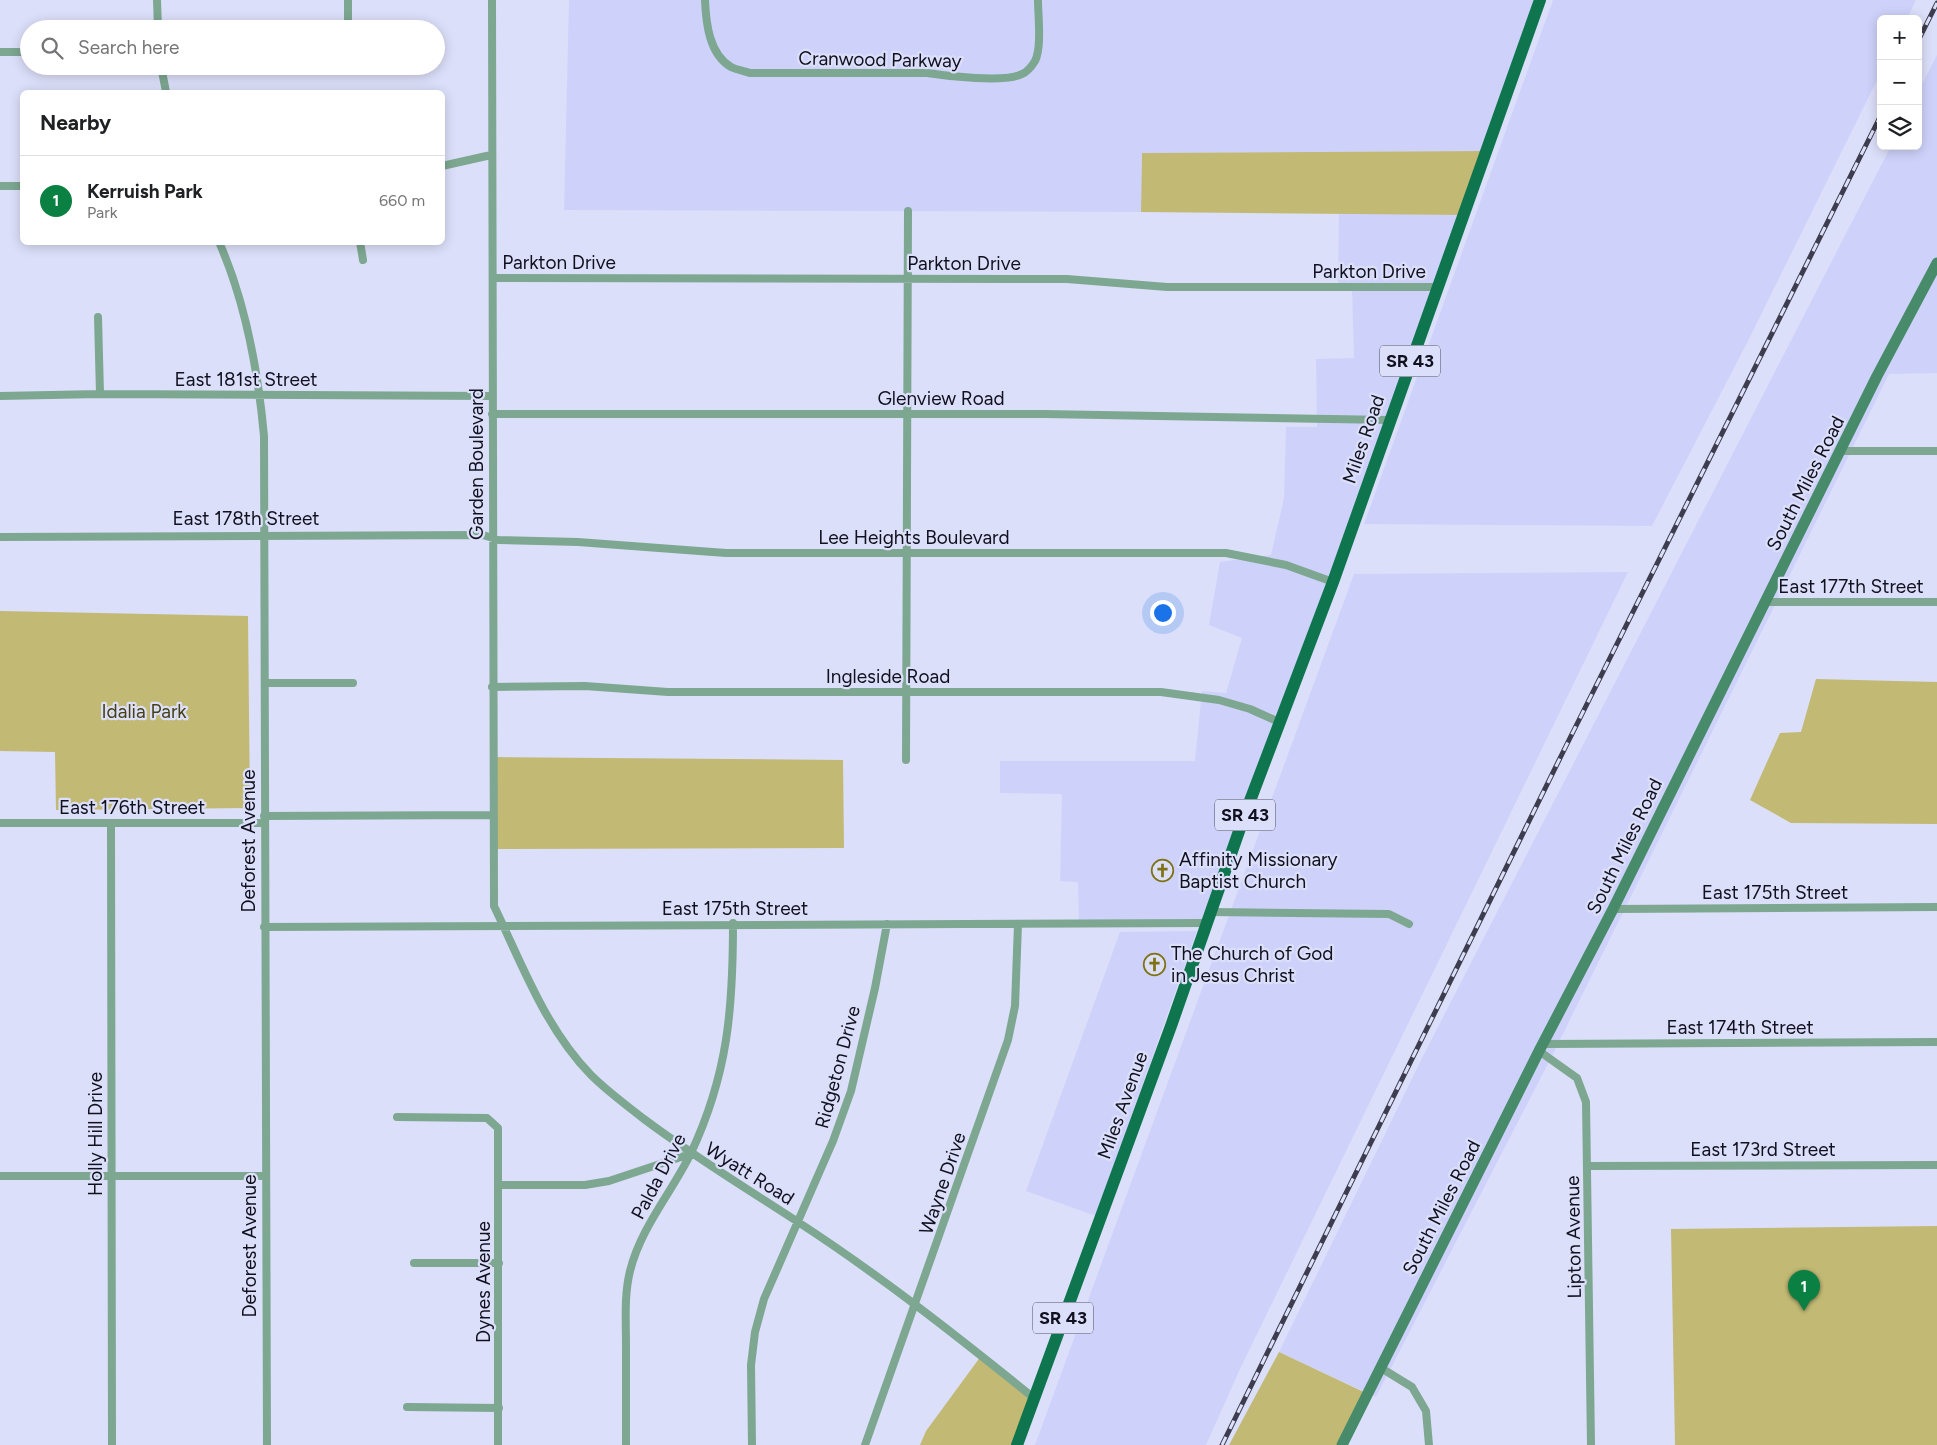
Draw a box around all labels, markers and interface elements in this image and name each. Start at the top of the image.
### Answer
map controls [1877,15,1922,150]
button: + [1877,15,1922,60]
search box [20,20,445,75]
icon: search [38,34,66,62]
text: Search here [78,36,180,59]
street label: Cranwood Parkway [798,47,962,72]
button: − [1877,60,1922,105]
button: layers [1877,105,1922,150]
text: Nearby [40,110,111,135]
text: Kerruish Park [87,180,203,203]
text: 1 [53,191,59,210]
text: 660 m [379,191,425,210]
text: Park [87,203,117,222]
street label: Parkton Drive [502,251,616,274]
street label: Parkton Drive [907,252,1021,275]
street label: Parkton Drive [1312,260,1426,283]
road number: SR 43 [1380,346,1440,376]
street label: East 181st Street [175,368,317,391]
street label: Glenview Road [877,387,1005,410]
street label: Garden Boulevard [465,388,488,540]
street label: Miles Road [1338,392,1389,487]
street label: South Miles Road [1762,412,1849,554]
street label: East 178th Street [172,507,320,530]
street label: Lee Heights Boulevard [818,526,1010,549]
street label: East 177th Street [1778,575,1924,598]
your location [1150,600,1176,626]
street label: Ingleside Road [826,665,950,688]
park label: Idalia Park [101,700,187,723]
street label: Deforest Avenue [237,769,260,913]
street label: South Miles Road [1582,775,1667,918]
street label: East 176th Street [59,796,205,819]
road number: SR 43 [1215,800,1275,830]
place label: Affinity Missionary Baptist Church [1179,848,1338,893]
church icon: Affinity Missionary Baptist Church [1151,858,1175,882]
street label: East 175th Street [1702,881,1848,904]
street label: East 175th Street [662,897,808,920]
place label: The Church of God in Jesus Christ [1171,942,1333,987]
church icon: The Church of God in Jesus Christ [1143,952,1167,976]
street label: Ridgeton Drive [810,1003,865,1131]
street label: East 174th Street [1666,1016,1814,1039]
street label: Miles Avenue [1092,1048,1153,1162]
street label: Holly Hill Drive [84,1072,107,1196]
street label: Palda Drive [626,1129,691,1223]
street label: Wayne Drive [914,1129,971,1237]
street label: South Miles Road [1398,1136,1485,1278]
street label: Wyatt Road [701,1137,798,1210]
street label: East 173rd Street [1690,1138,1836,1161]
street label: Deforest Avenue [238,1174,261,1318]
street label: Lipton Avenue [1561,1175,1586,1299]
street label: Dynes Avenue [472,1221,495,1343]
pin: 1 [1788,1270,1820,1311]
road number: SR 43 [1033,1302,1093,1334]

